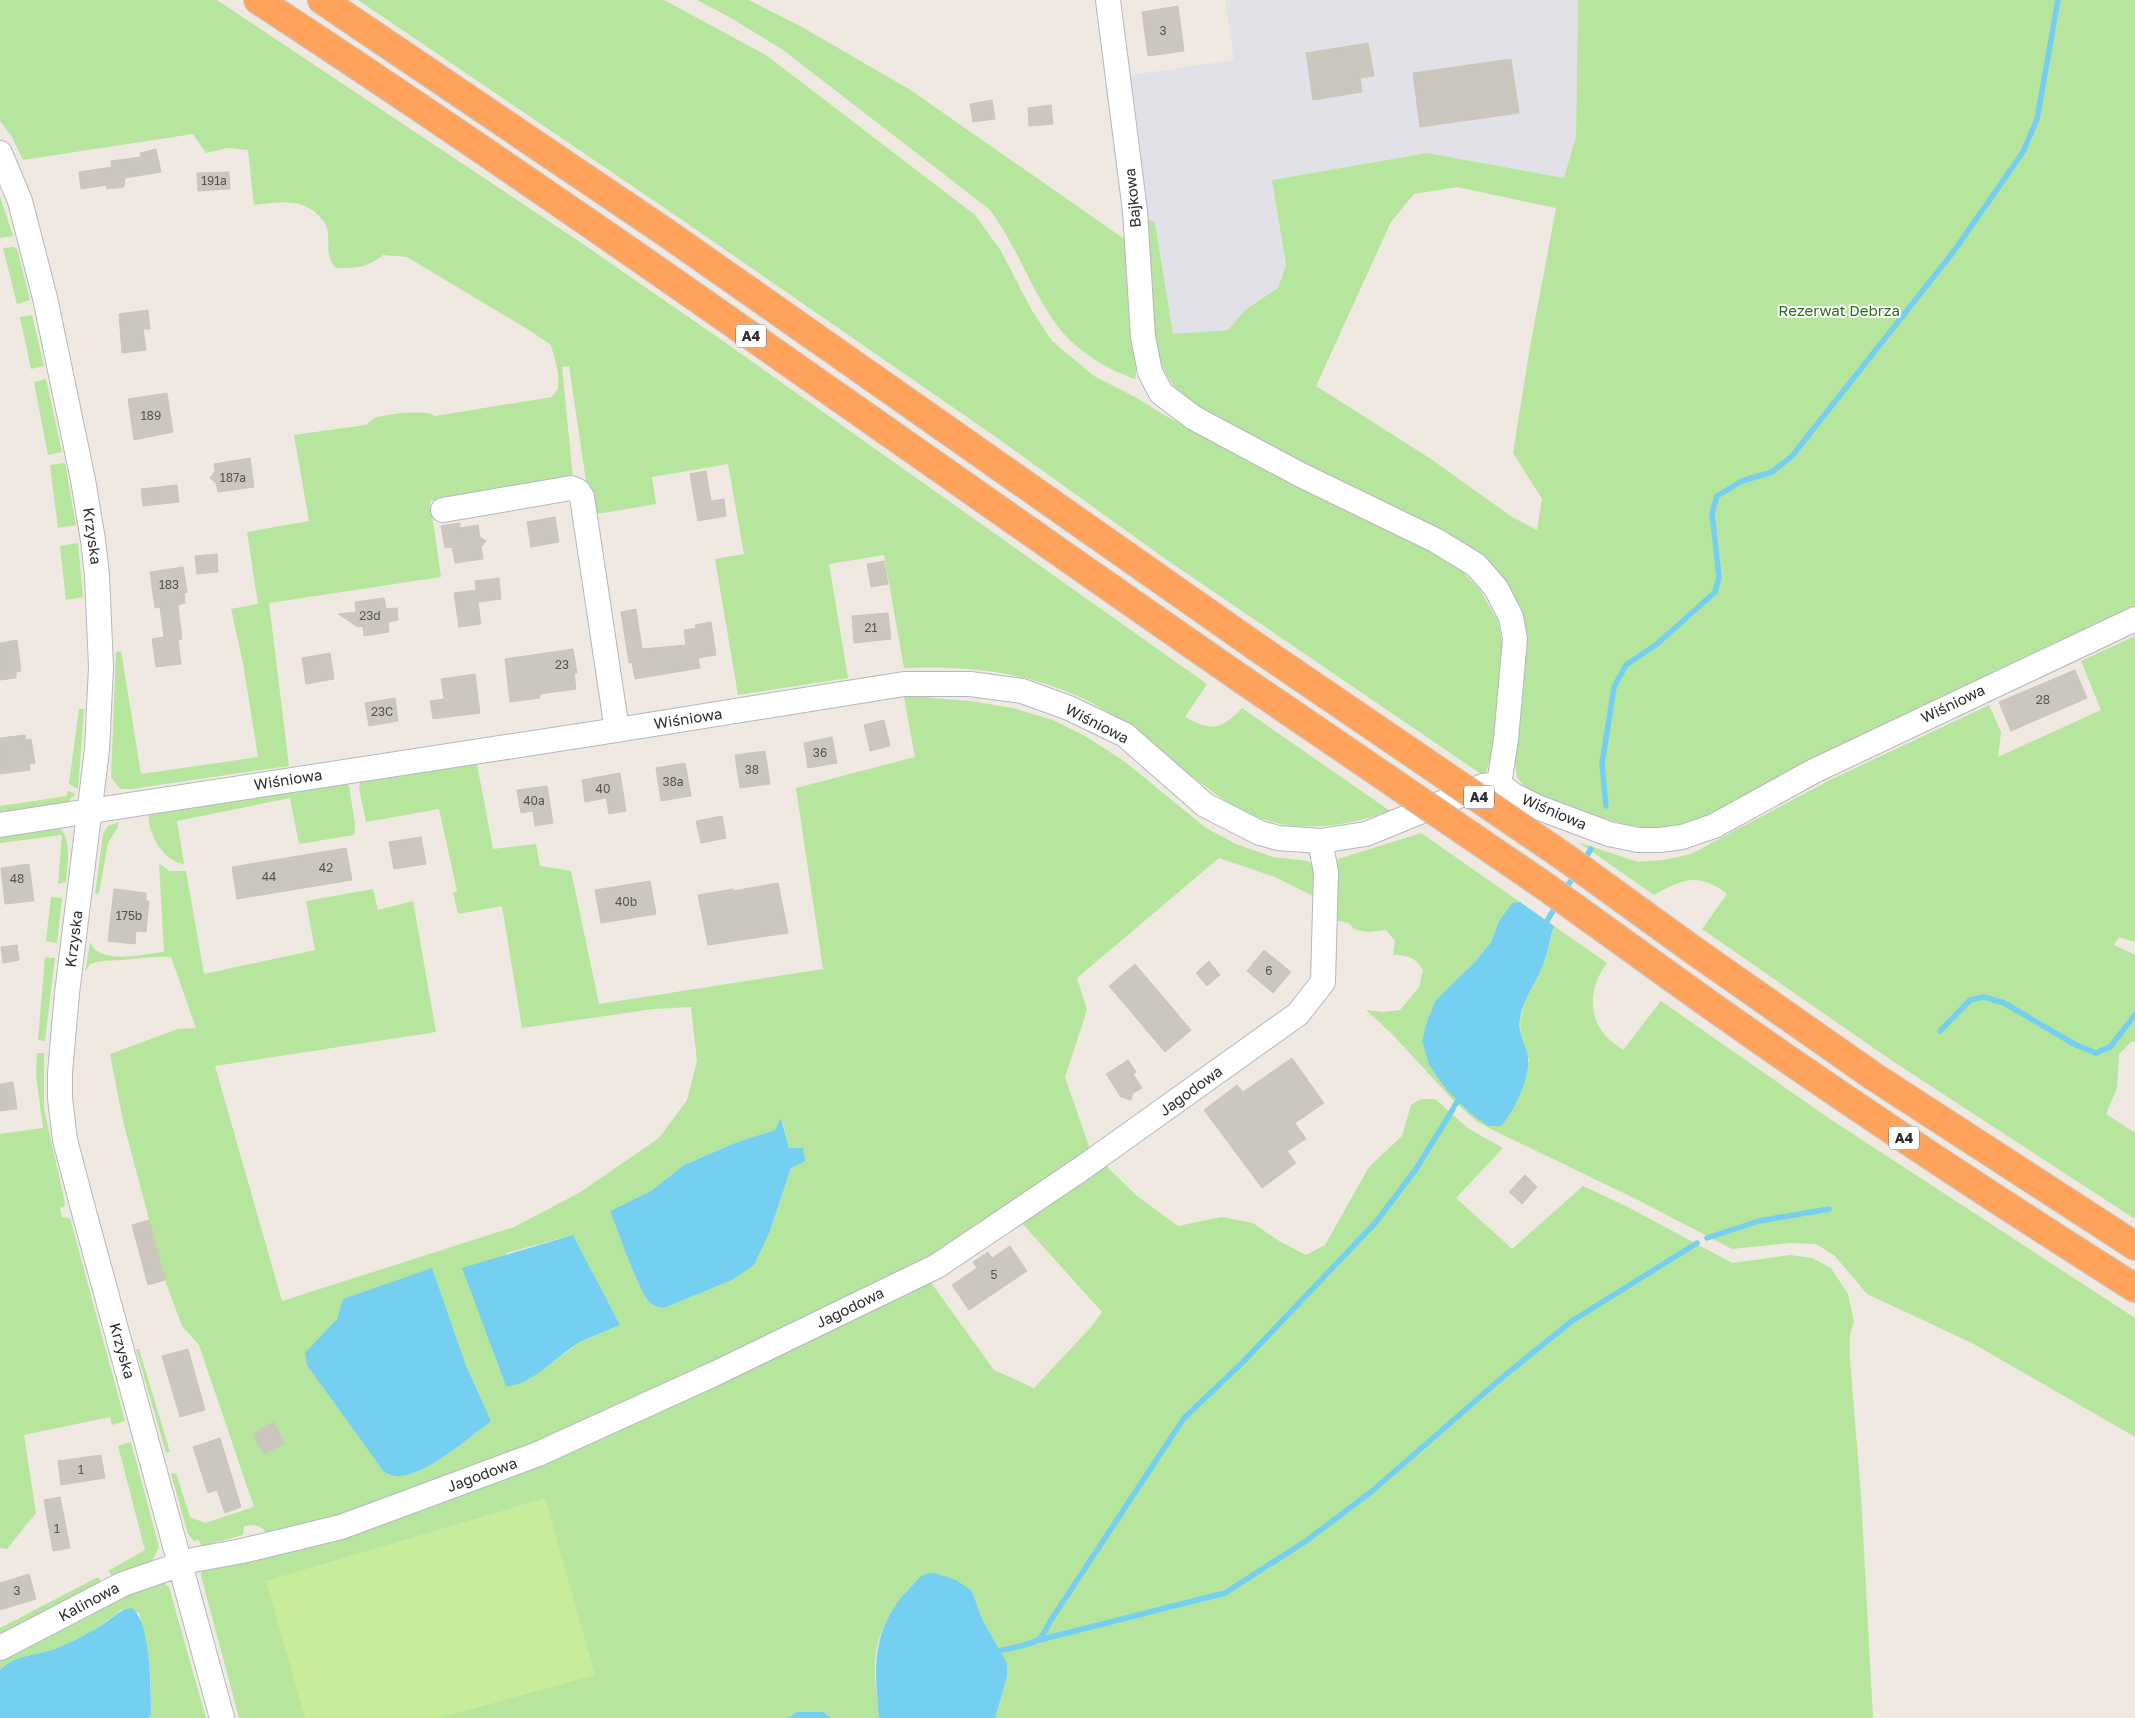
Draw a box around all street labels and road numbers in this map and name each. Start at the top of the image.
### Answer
street label: Bajkowa [1120,167,1144,229]
road number: A4 [736,324,766,348]
street label: Krzyska [80,506,106,565]
street label: Wiśniowa [1918,680,1987,726]
street label: Wiśniowa [1063,699,1132,747]
street label: Wiśniowa [652,704,723,732]
street label: Wiśniowa [252,765,323,793]
road number: A4 [1464,786,1494,809]
street label: Wiśniowa [1519,789,1590,833]
street label: Krzyska [61,909,85,968]
street label: Jagodowa [1155,1061,1225,1119]
road number: A4 [1889,1126,1919,1150]
street label: Jagodowa [813,1283,887,1331]
street label: Krzyska [106,1321,140,1381]
street label: Jagodowa [444,1453,519,1495]
street label: Kalinowa [55,1578,122,1625]

